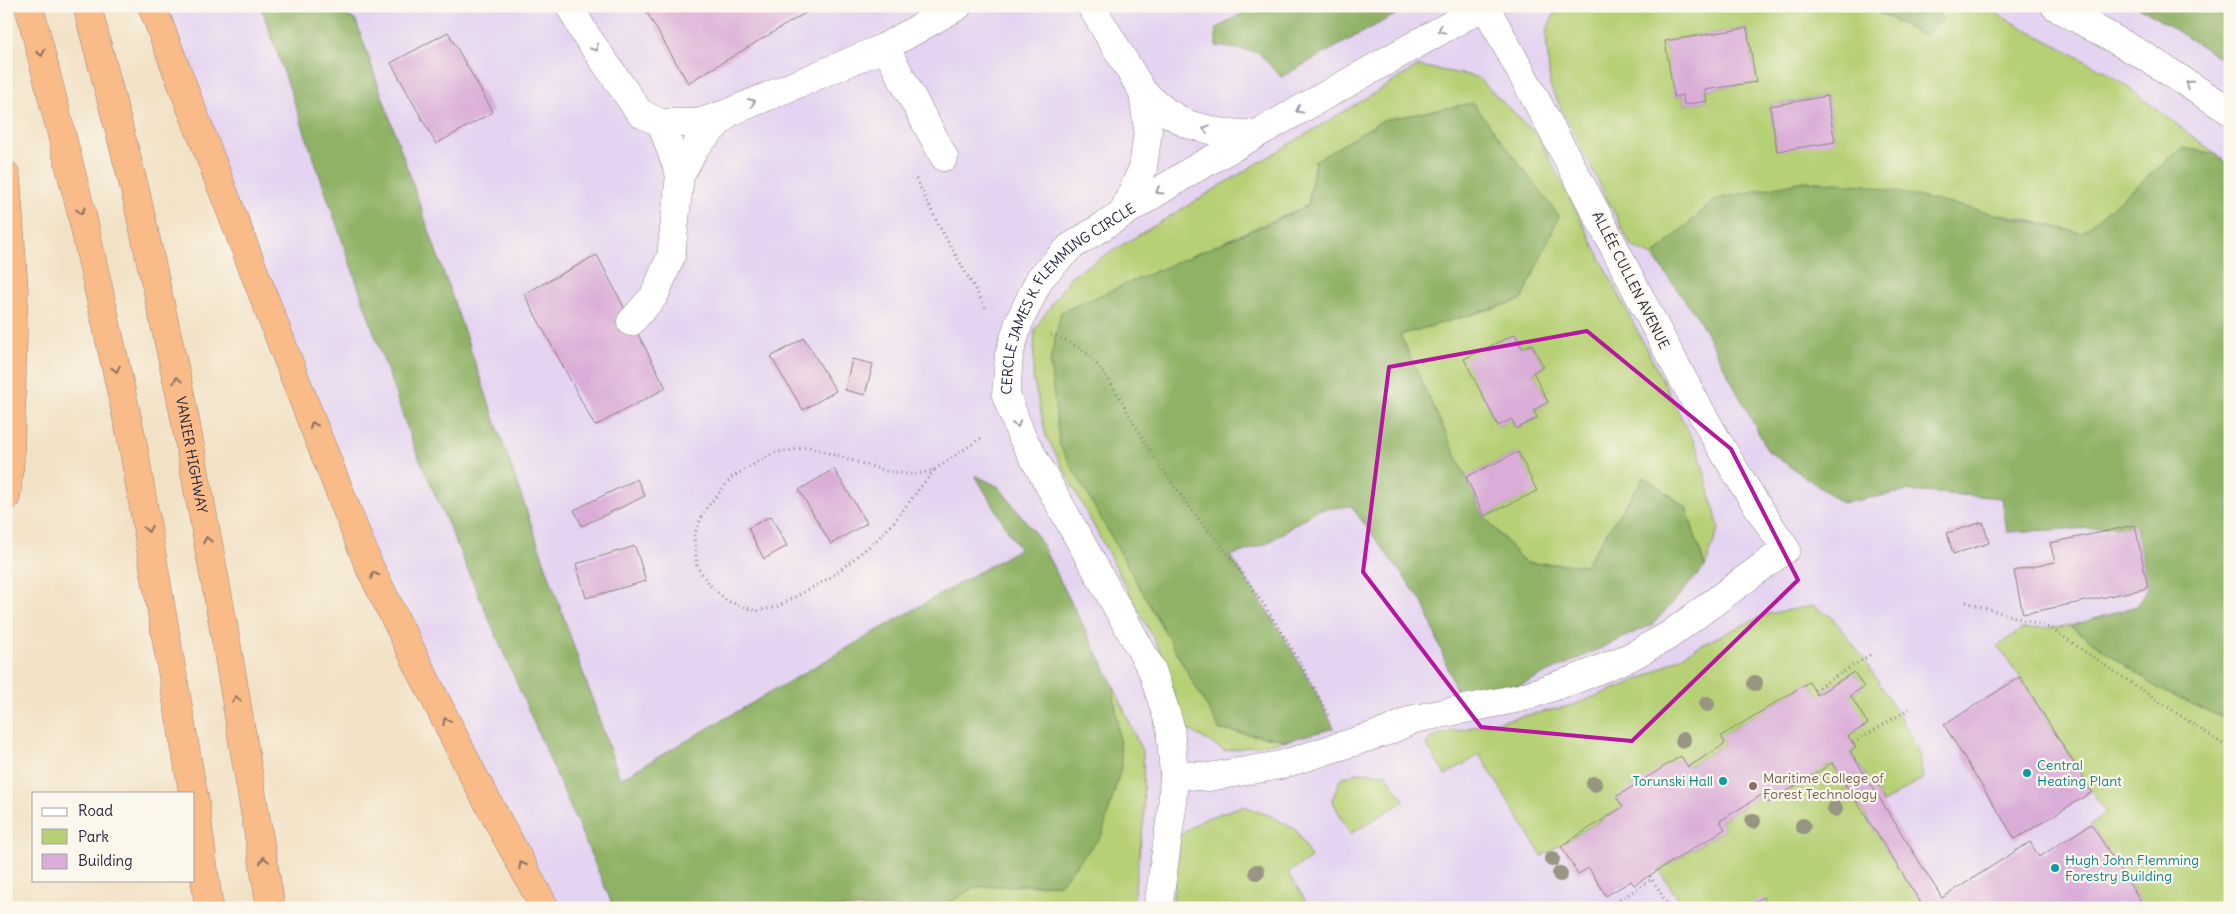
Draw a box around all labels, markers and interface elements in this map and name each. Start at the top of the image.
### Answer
one-way arrow [1437,24,1446,34]
one-way arrow [589,42,598,52]
one-way arrow [35,49,46,58]
one-way arrow [2185,81,2194,91]
one-way arrow [747,98,756,109]
one-way arrow [1296,103,1305,113]
one-way arrow [1201,124,1210,135]
one-way arrow [1155,185,1164,194]
street label: CERCLE JAMES K. FLEMMING CIRCLE [997,199,1139,395]
one-way arrow [75,206,86,215]
street label: ALLÉE CULLEN AVENUE [1588,208,1674,352]
one-way arrow [111,365,121,374]
one-way arrow [172,376,182,384]
street label: VANIER HIGHWAY [172,395,211,515]
one-way arrow [1012,419,1022,428]
one-way arrow [309,421,319,430]
one-way arrow [142,525,152,533]
one-way arrow [202,535,213,544]
one-way arrow [370,571,380,580]
one-way arrow [232,695,242,704]
one-way arrow [442,717,452,726]
place label: Central Heating Plant [2037,756,2122,790]
marker: Central Heating Plant [2021,767,2033,779]
place label: Maritime College of Forest Technology [1763,769,1884,803]
place label: Torunski Hall [1632,772,1713,790]
marker: Torunski Hall [1717,775,1729,787]
marker: Maritime College of Forest Technology [1747,780,1759,792]
legend [32,792,195,882]
text: Road [78,801,113,820]
text: Park [78,827,109,846]
text: Building [78,851,133,870]
place label: Hugh John Flemming Forestry Building [2065,851,2199,885]
one-way arrow [259,855,269,864]
one-way arrow [518,861,528,870]
marker: Hugh John Flemming Forestry Building [2049,862,2061,874]

